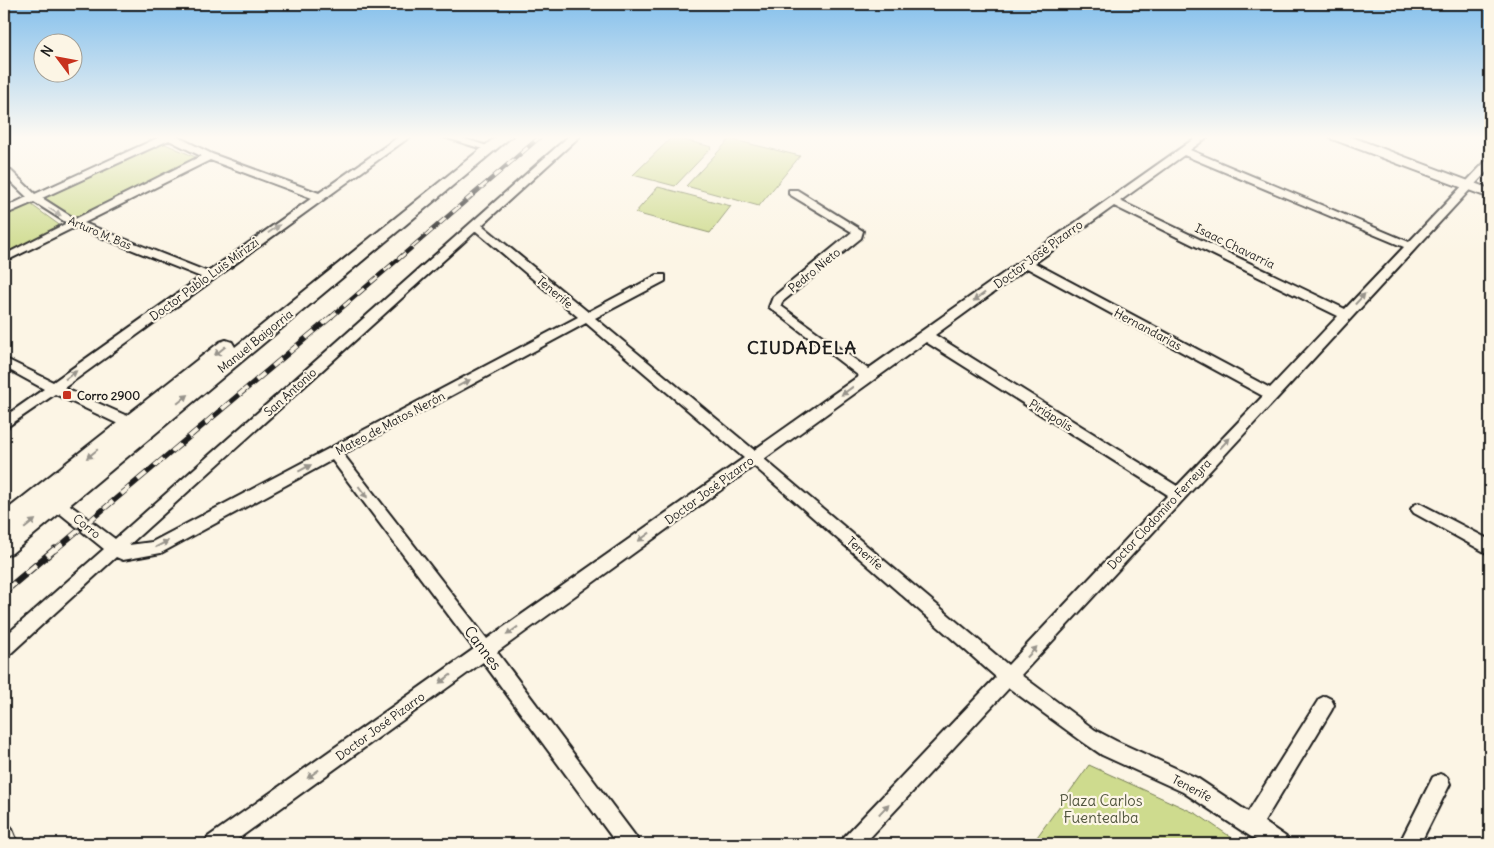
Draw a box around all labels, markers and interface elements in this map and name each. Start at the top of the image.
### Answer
north arrow [32,32,82,82]
text: N [37,42,57,60]
one-way arrow [49,207,62,217]
street label: Arturo M. Bas [66,213,134,253]
street label: Doctor José Pizarro [991,217,1086,291]
street label: Isaac Chavarría [1193,220,1277,272]
one-way arrow [267,224,281,234]
street label: Doctor Pablo Luis Mirizzi [147,234,261,324]
street label: Pedro Nieto [785,244,843,296]
street label: Tenerife [534,272,576,312]
one-way arrow [973,291,986,302]
one-way arrow [1354,294,1366,306]
street label: Hernandarias [1112,305,1184,353]
street label: Manuel Baigorria [214,306,296,376]
district label: CIUDADELA [747,336,857,359]
one-way arrow [214,346,227,357]
street label: San Antonio [261,364,319,419]
one-way arrow [65,370,78,380]
one-way arrow [457,379,471,387]
one-way arrow [840,386,854,396]
place label: Corro 2900 [77,388,140,403]
street label: Mateo de Matos Nerón [333,388,447,458]
marker: Corro 2900 [61,389,73,401]
one-way arrow [177,394,190,405]
street label: Piriápolis [1026,396,1076,434]
one-way arrow [1219,438,1231,450]
one-way arrow [86,448,99,459]
street label: Doctor José Pizarro [662,453,757,527]
street label: Doctor Clodomiro Ferreyra [1104,456,1214,572]
one-way arrow [298,464,313,472]
one-way arrow [358,485,369,498]
street label: Corro [70,511,104,542]
one-way arrow [24,519,37,530]
one-way arrow [637,532,651,542]
street label: Tenerife [844,533,886,573]
one-way arrow [155,540,169,548]
street label: Cannes [460,622,506,674]
one-way arrow [505,626,518,636]
one-way arrow [1026,647,1038,659]
one-way arrow [439,674,452,684]
street label: Doctor José Pizarro [333,689,428,763]
one-way arrow [307,769,320,779]
street label: Tenerife [1169,771,1215,805]
park label: Plaza Carlos Fuentealba [1059,791,1143,827]
one-way arrow [878,803,890,815]

